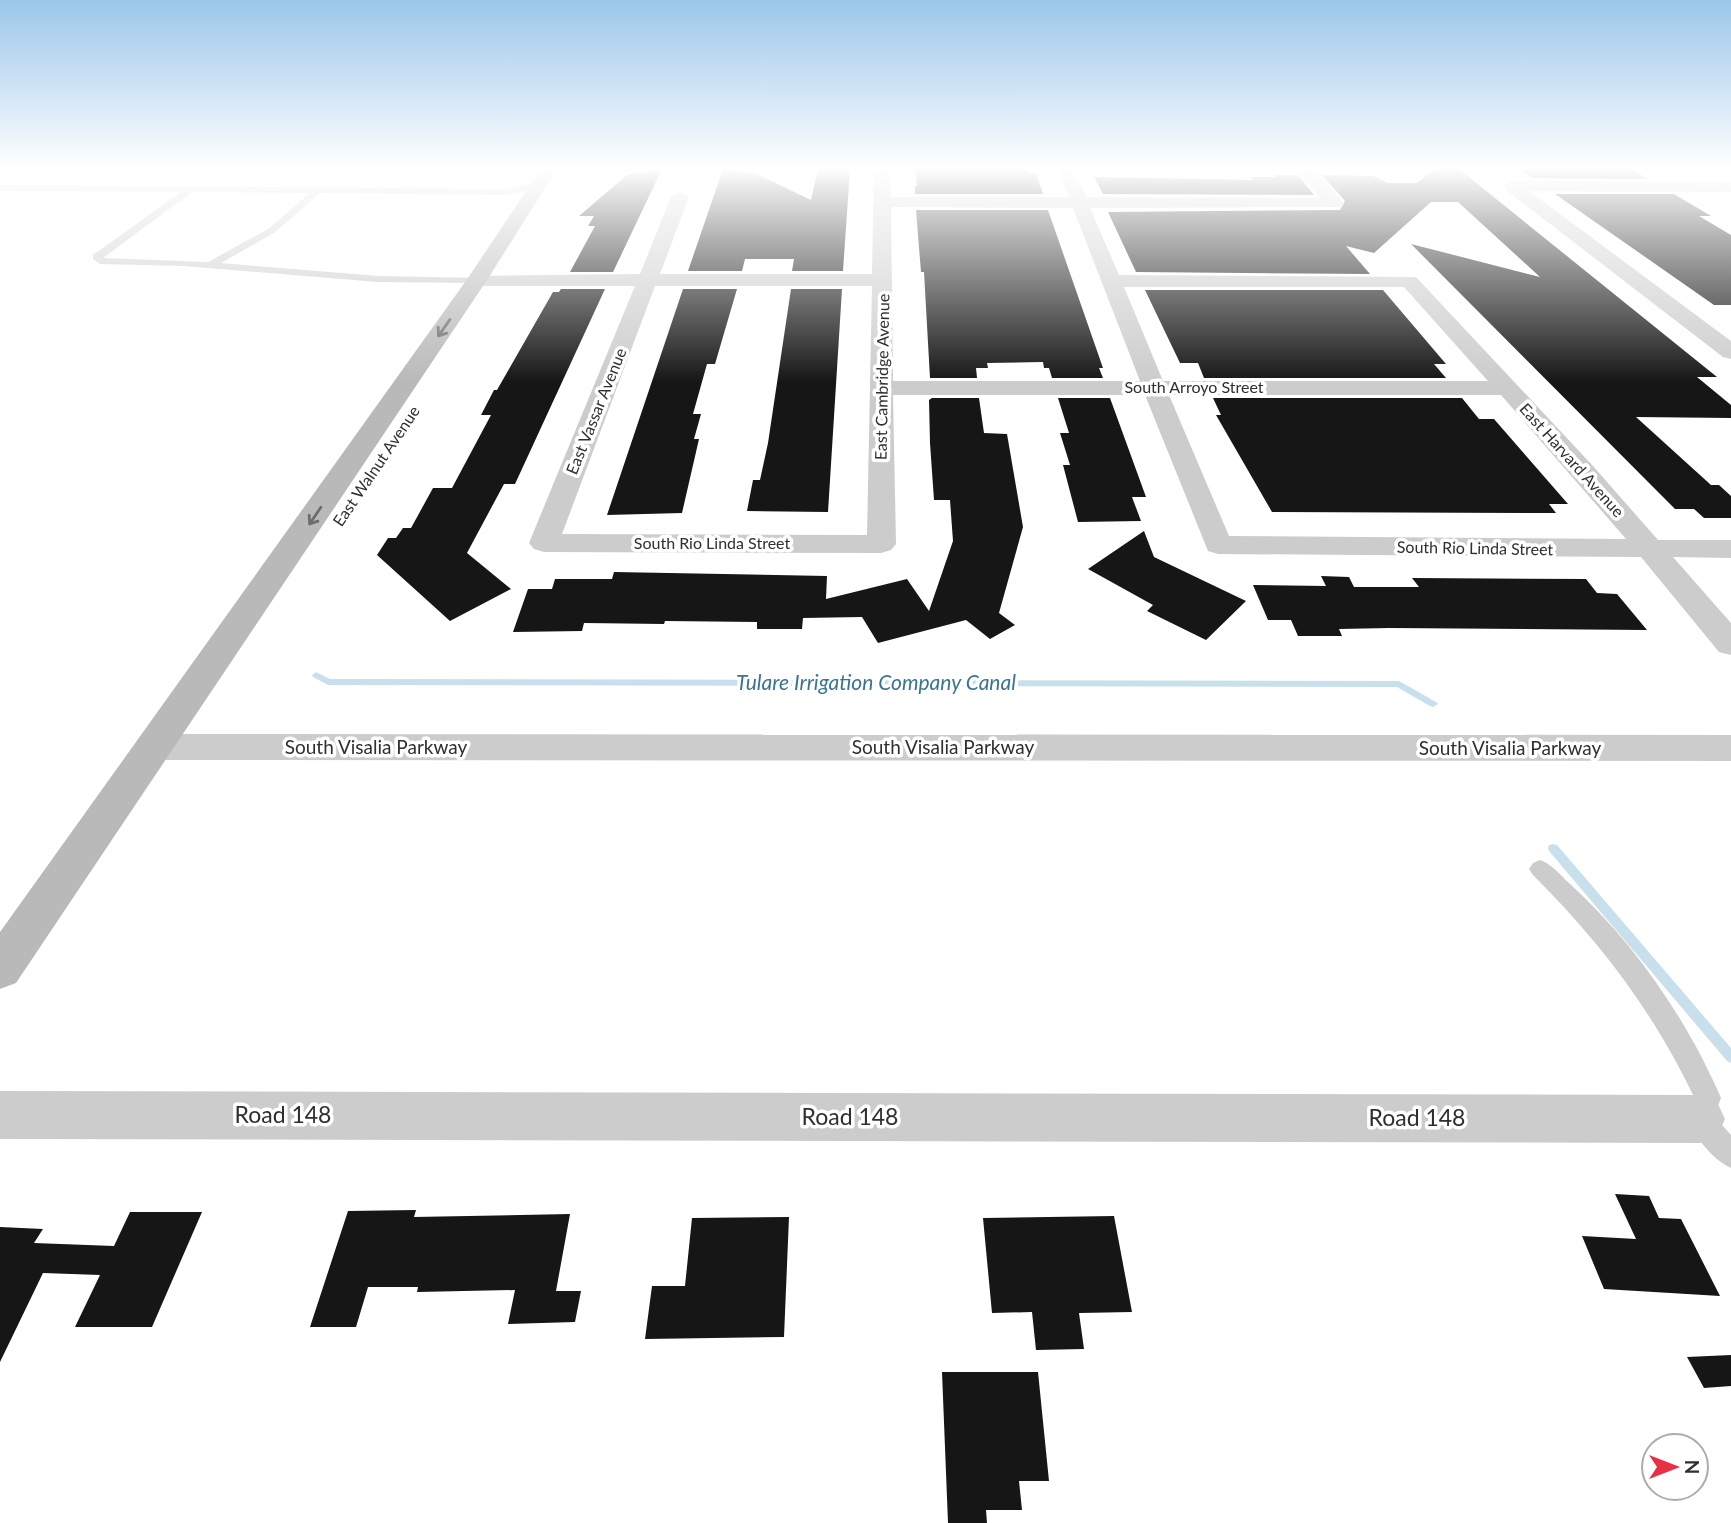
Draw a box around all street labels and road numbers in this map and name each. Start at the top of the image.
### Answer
street label: East Cambridge Avenue [871,294,892,460]
street label: East Vassar Avenue [561,345,630,477]
street label: South Arroyo Street [1124,377,1264,396]
street label: East Harvard Avenue [1516,399,1628,521]
street label: East Walnut Avenue [328,402,423,530]
street label: South Rio Linda Street [634,533,790,552]
street label: South Rio Linda Street [1397,537,1554,558]
street label: South Visalia Parkway [285,735,467,758]
street label: South Visalia Parkway [852,735,1034,758]
street label: South Visalia Parkway [1419,736,1601,759]
street label: Road 148 [235,1100,331,1128]
street label: Road 148 [802,1102,898,1130]
street label: Road 148 [1369,1103,1465,1131]

